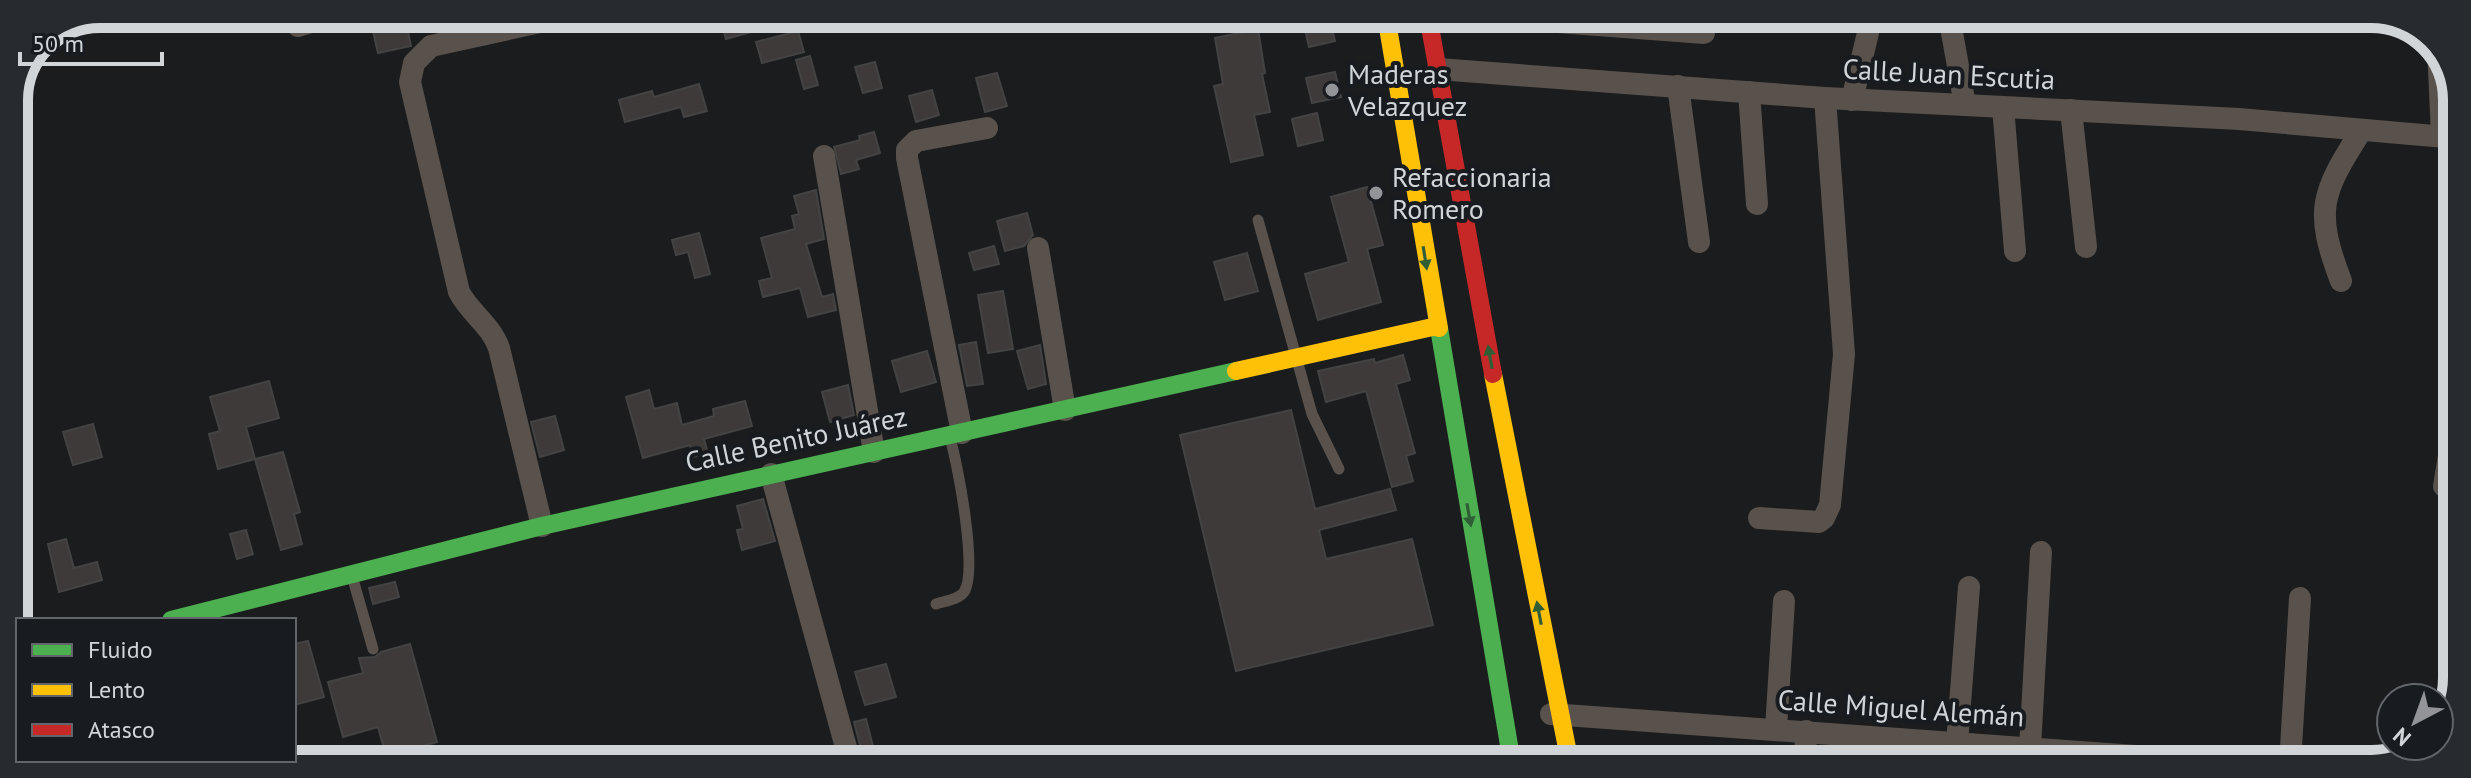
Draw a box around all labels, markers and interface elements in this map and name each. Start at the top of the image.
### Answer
scale bar [20,16,162,66]
text: 50 m [32,28,84,59]
street label: Calle Juan Escutia [1842,49,2056,98]
place label: Maderas Velazquez [1347,55,1467,124]
marker: Maderas Velazquez [1323,81,1341,99]
place label: Refaccionaria Romero [1392,158,1552,227]
marker: Refaccionaria Romero [1367,184,1385,202]
one-way arrow [1420,246,1432,271]
one-way arrow [1483,345,1496,370]
street label: Calle Benito Juárez [682,397,910,480]
one-way arrow [1463,503,1476,528]
one-way arrow [1533,600,1545,625]
legend [16,618,296,762]
text: Fluido [88,634,153,665]
text: Lento [88,674,145,705]
street label: Calle Miguel Alemán [1777,680,2025,735]
north arrow [2375,682,2455,762]
text: Atasco [88,714,155,745]
text: N [2387,722,2417,752]

